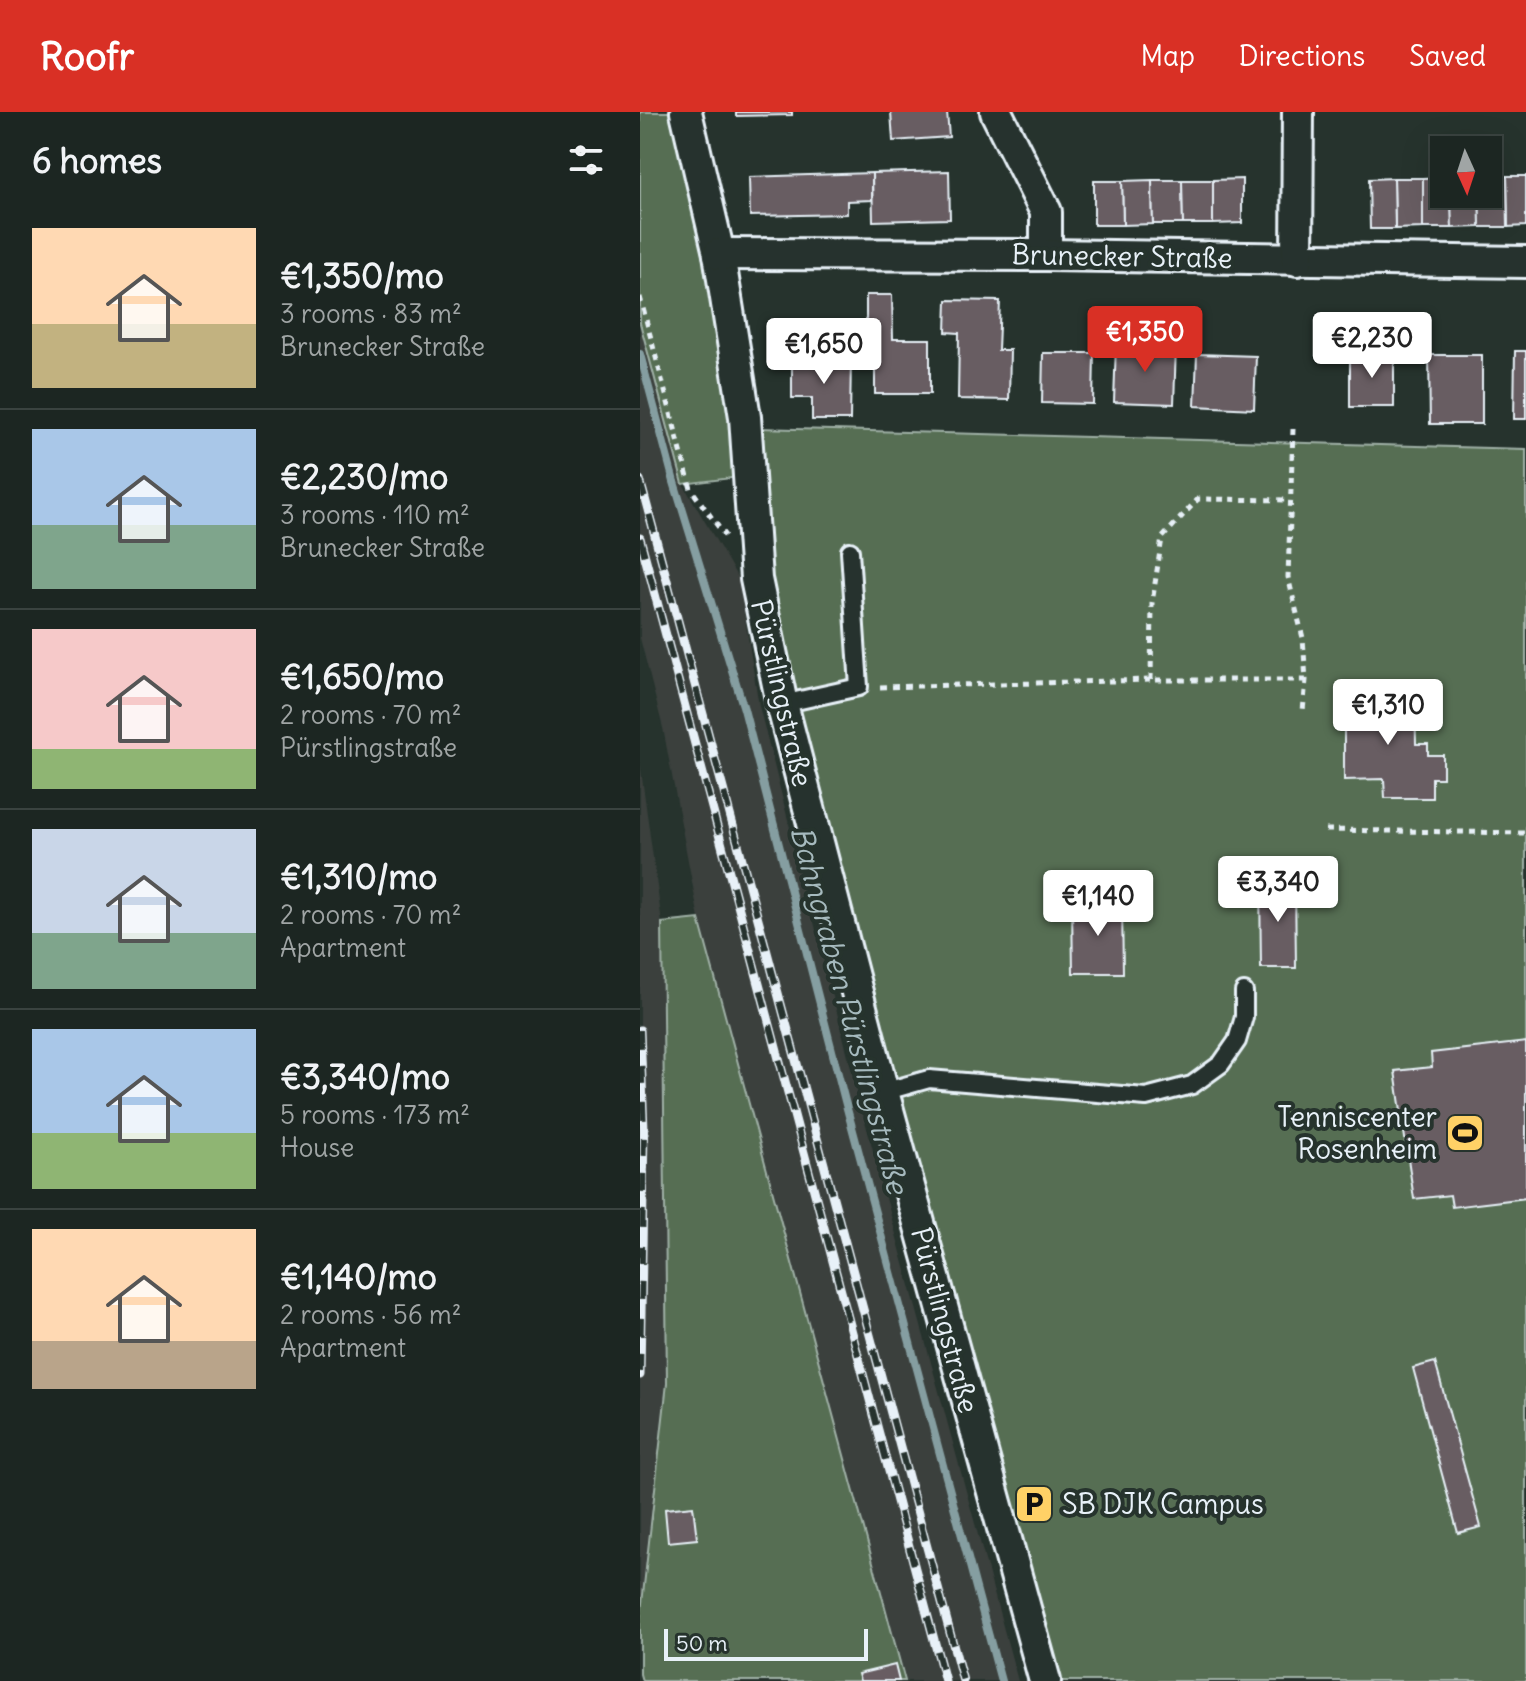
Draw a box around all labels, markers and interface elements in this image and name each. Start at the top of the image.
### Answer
text: Roofr [40,33,134,80]
text: Map [1140,38,1195,74]
text: Directions [1239,38,1365,74]
text: Saved [1409,38,1486,74]
north arrow [1430,136,1502,208]
map controls [1430,136,1502,208]
icon: filters [564,138,608,182]
text: 6 homes [32,139,162,182]
street label: Brunecker Straße [1011,236,1233,276]
text: €1,350/mo [280,254,444,297]
icon: home [96,260,192,356]
text: 3 rooms · 83 m² [280,297,462,330]
pin: €1,350 [1080,306,1210,374]
pin: €2,230 [1307,312,1437,380]
text: €1,350 [1105,315,1185,348]
pin: €1,650 [759,318,889,386]
text: €2,230 [1331,321,1413,354]
text: €1,650 [784,327,864,360]
text: Brunecker Straße [280,330,485,363]
text: €2,230/mo [280,455,448,498]
icon: home [96,461,192,557]
text: 3 rooms · 110 m² [280,498,470,531]
text: Brunecker Straße [280,531,485,564]
street label: Pürstlingstraße [743,596,821,790]
text: €1,650/mo [280,655,444,698]
icon: home [96,661,192,757]
pin: €1,310 [1323,679,1453,747]
text: €1,310 [1351,688,1425,721]
text: 2 rooms · 70 m² [280,698,461,731]
text: Pürstlingstraße [280,731,457,764]
water label: Bahngraben Pürstlingstraße [783,822,918,1199]
text: €1,310/mo [280,855,437,898]
pin: €3,340 [1213,856,1343,924]
icon: home [96,861,192,957]
text: €3,340 [1236,865,1320,898]
pin: €1,140 [1033,870,1163,938]
text: €1,140 [1061,879,1135,912]
text: 2 rooms · 70 m² [280,898,461,931]
text: Apartment [280,931,406,964]
text: €3,340/mo [280,1055,450,1098]
icon: home [96,1061,192,1157]
text: 5 rooms · 173 m² [280,1098,470,1131]
place label: Tenniscenter Rosenheim [1277,1099,1437,1167]
sports icon: Tenniscenter Rosenheim [1444,1112,1486,1154]
text: House [280,1131,354,1164]
street label: Pürstlingstraße [903,1223,987,1417]
text: €1,140/mo [280,1255,437,1298]
icon: home [96,1261,192,1357]
text: 2 rooms · 56 m² [280,1298,461,1331]
text: Apartment [280,1331,406,1364]
parking icon: SB DJK Campus [1013,1483,1055,1525]
place label: SB DJK Campus [1062,1486,1264,1522]
scale bar [664,1625,868,1661]
text: 50 m [676,1629,728,1657]

